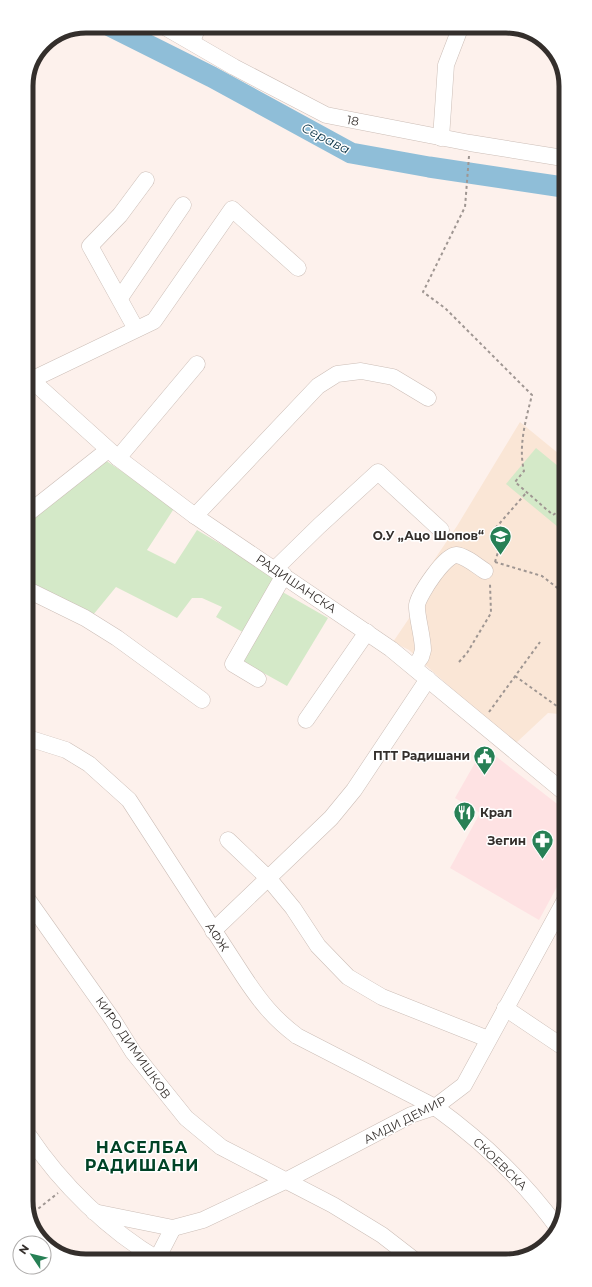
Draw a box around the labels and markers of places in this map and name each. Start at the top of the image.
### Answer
school or university icon: О.У „Ацо Шопов“ [487,523,513,556]
place label: О.У „Ацо Шопов“ [373,528,484,543]
public building icon: ПТТ Радишани [472,743,498,776]
place label: ПТТ Радишани [373,748,470,763]
restaurant icon: Крал [451,800,477,833]
place label: Крал [480,805,512,820]
pharmacy icon: Зегин [529,828,555,861]
place label: Зегин [486,833,526,848]

